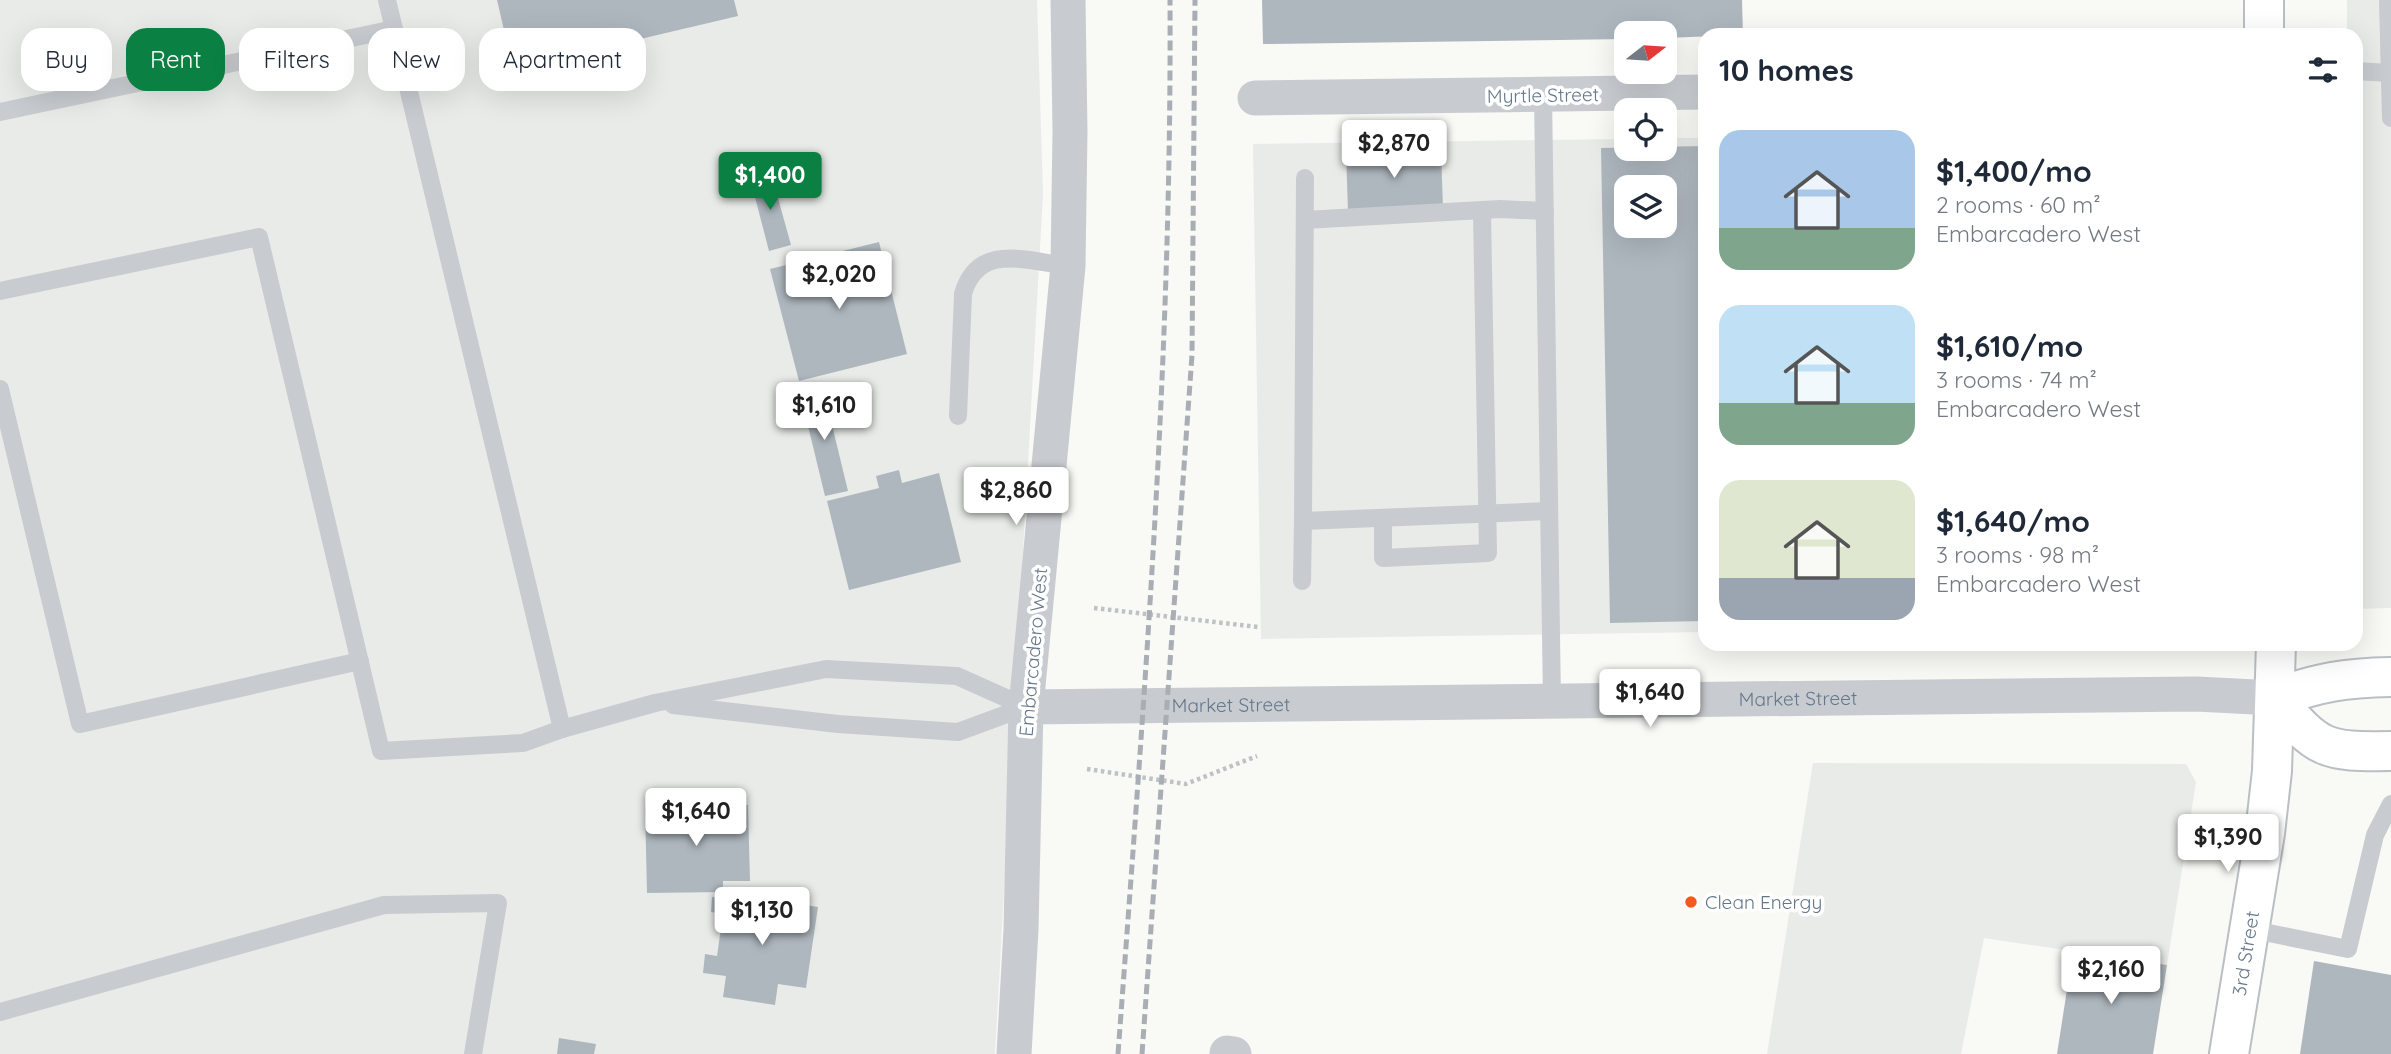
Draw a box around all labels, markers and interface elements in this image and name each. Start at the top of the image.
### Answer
north arrow [1614,21,1676,84]
map controls [1614,21,1677,238]
chip: Buy [21,28,112,91]
chip: Rent [126,28,225,91]
chip: Filters [239,28,354,91]
chip: New [368,28,465,91]
chip: Apartment [479,28,646,91]
text: 10 homes [1719,51,1854,89]
icon: filters [2304,51,2342,89]
street label: Myrtle Street [1487,82,1599,108]
button: locate [1614,98,1677,161]
pin: $2,870 [1337,120,1451,180]
text: $2,870 [1358,128,1430,157]
pin: $1,400 [713,152,827,212]
text: $1,400/mo [1936,152,2092,190]
icon: home [1775,158,1859,242]
text: $1,400 [735,160,805,189]
button: layers [1614,175,1677,238]
text: 2 rooms · 60 m² [1936,190,2101,219]
text: Embarcadero West [1936,219,2141,248]
pin: $2,020 [782,252,896,311]
text: $2,020 [802,259,876,288]
text: $1,610/mo [1936,327,2083,365]
icon: home [1775,333,1859,417]
text: 3 rooms · 74 m² [1936,365,2097,394]
pin: $1,610 [767,382,881,442]
text: $1,610 [792,390,856,419]
text: Embarcadero West [1936,394,2141,423]
pin: $2,860 [959,468,1073,527]
text: $2,860 [980,475,1052,504]
text: $1,640/mo [1936,502,2090,540]
icon: home [1775,508,1859,592]
text: 3 rooms · 98 m² [1936,540,2099,569]
street label: Embarcadero West [1014,567,1052,737]
text: Embarcadero West [1936,569,2141,598]
pin: $1,640 [1593,670,1707,729]
text: $1,640 [1615,677,1685,706]
street label: Market Street [1738,686,1857,711]
street label: Market Street [1172,692,1290,717]
pin: $1,640 [639,788,753,848]
text: $1,640 [661,796,731,825]
pin: $1,390 [2171,814,2285,874]
text: $1,390 [2194,822,2262,851]
pin: $1,130 [705,888,819,947]
place label: Clean Energy [1705,890,1822,914]
marker: Clean Energy [1683,894,1699,910]
text: $1,130 [731,895,793,924]
street label: 3rd Street [2227,909,2264,997]
pin: $2,160 [2054,946,2168,1006]
text: $2,160 [2077,954,2145,983]

